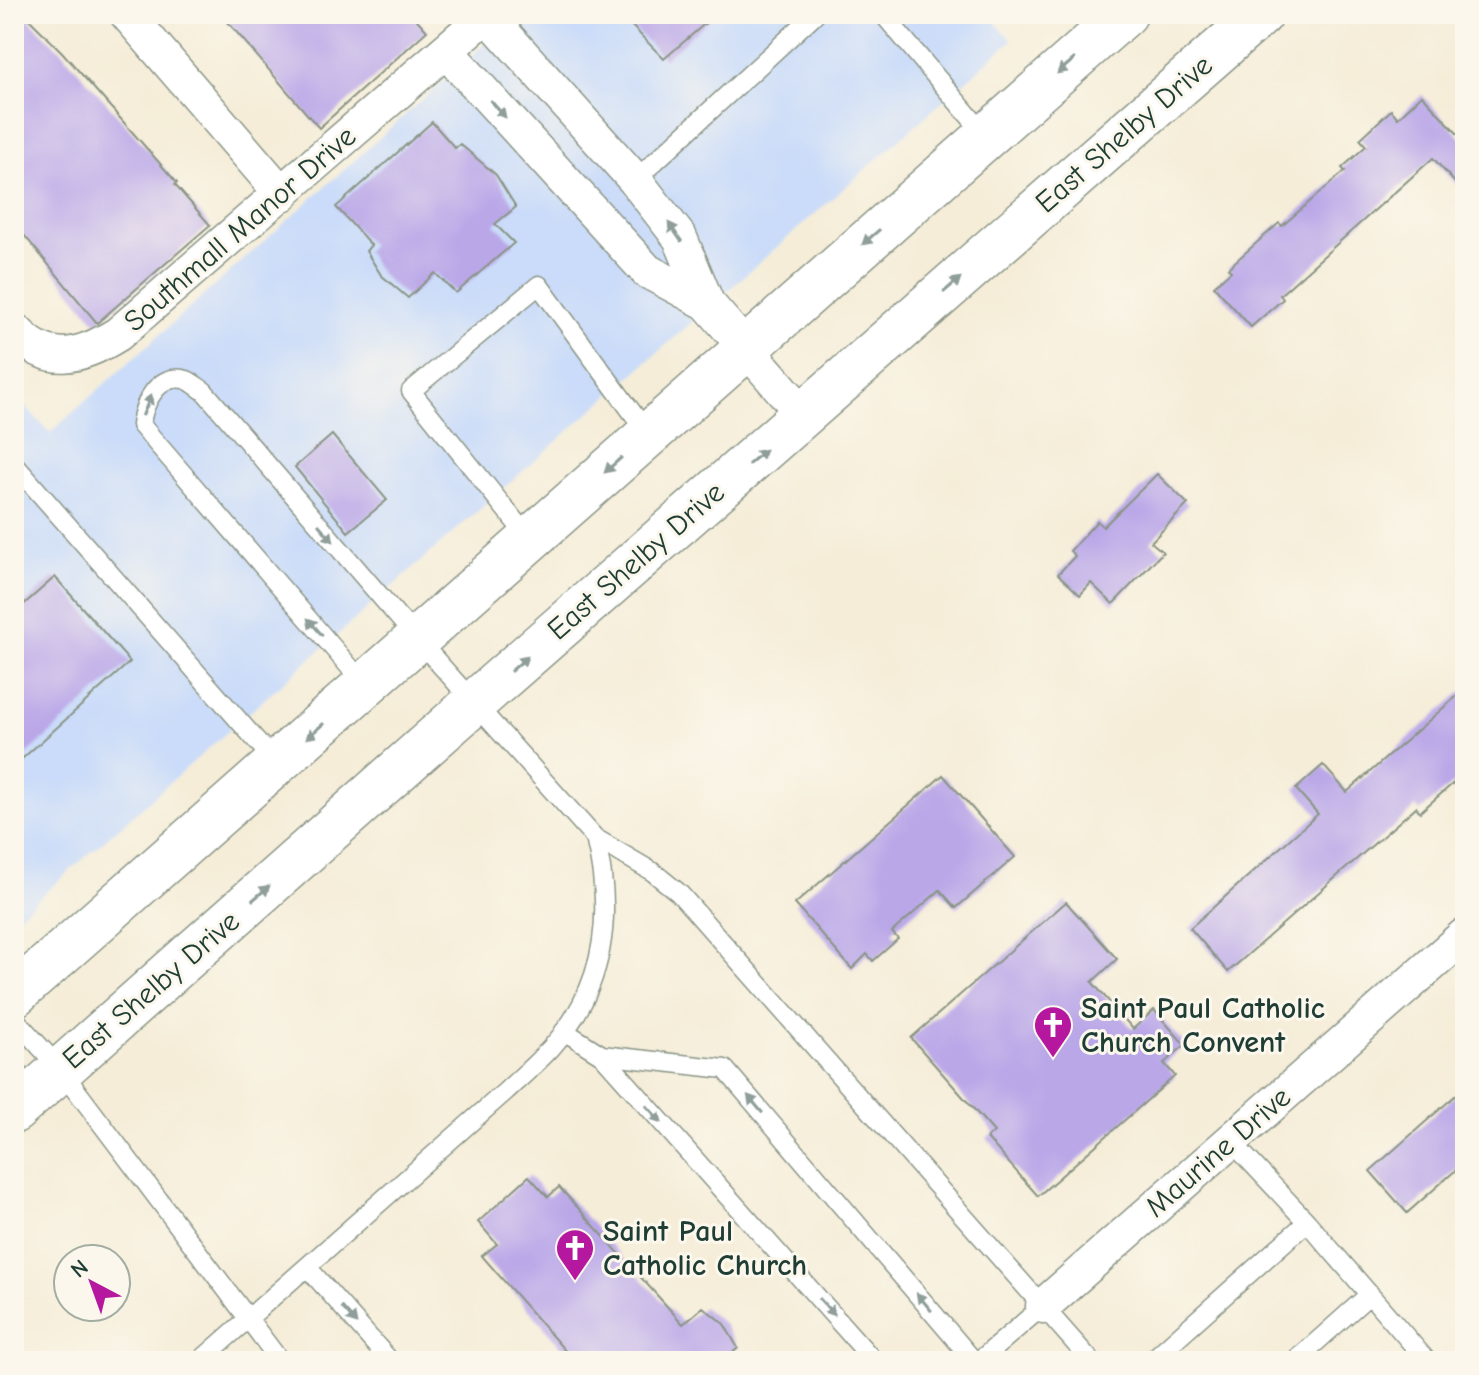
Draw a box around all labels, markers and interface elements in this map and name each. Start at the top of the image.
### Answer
street label: East Shelby Drive [1028,48,1220,220]
one-way arrow [1057,56,1076,74]
one-way arrow [489,99,507,119]
street label: Southmall Manor Drive [117,119,363,339]
one-way arrow [667,221,683,243]
one-way arrow [861,228,881,245]
one-way arrow [941,277,961,294]
one-way arrow [141,393,154,417]
one-way arrow [747,448,766,466]
one-way arrow [604,456,623,474]
street label: East Shelby Drive [540,475,732,647]
one-way arrow [317,523,334,543]
one-way arrow [307,618,324,638]
one-way arrow [508,656,528,673]
one-way arrow [305,722,325,739]
one-way arrow [251,885,271,902]
street label: East Shelby Drive [55,904,247,1076]
place label: Saint Paul Catholic Church Convent [1081,991,1325,1060]
church icon: Saint Paul Catholic Church Convent [1032,1004,1074,1059]
street label: Maurine Drive [1138,1079,1298,1225]
one-way arrow [747,1094,764,1114]
one-way arrow [644,1104,662,1123]
place label: Saint Paul Catholic Church [603,1214,807,1283]
church icon: Saint Paul Catholic Church [554,1227,596,1282]
north arrow [52,1243,132,1323]
text: N [66,1254,93,1283]
one-way arrow [916,1292,933,1312]
one-way arrow [817,1298,835,1317]
one-way arrow [339,1305,357,1324]

